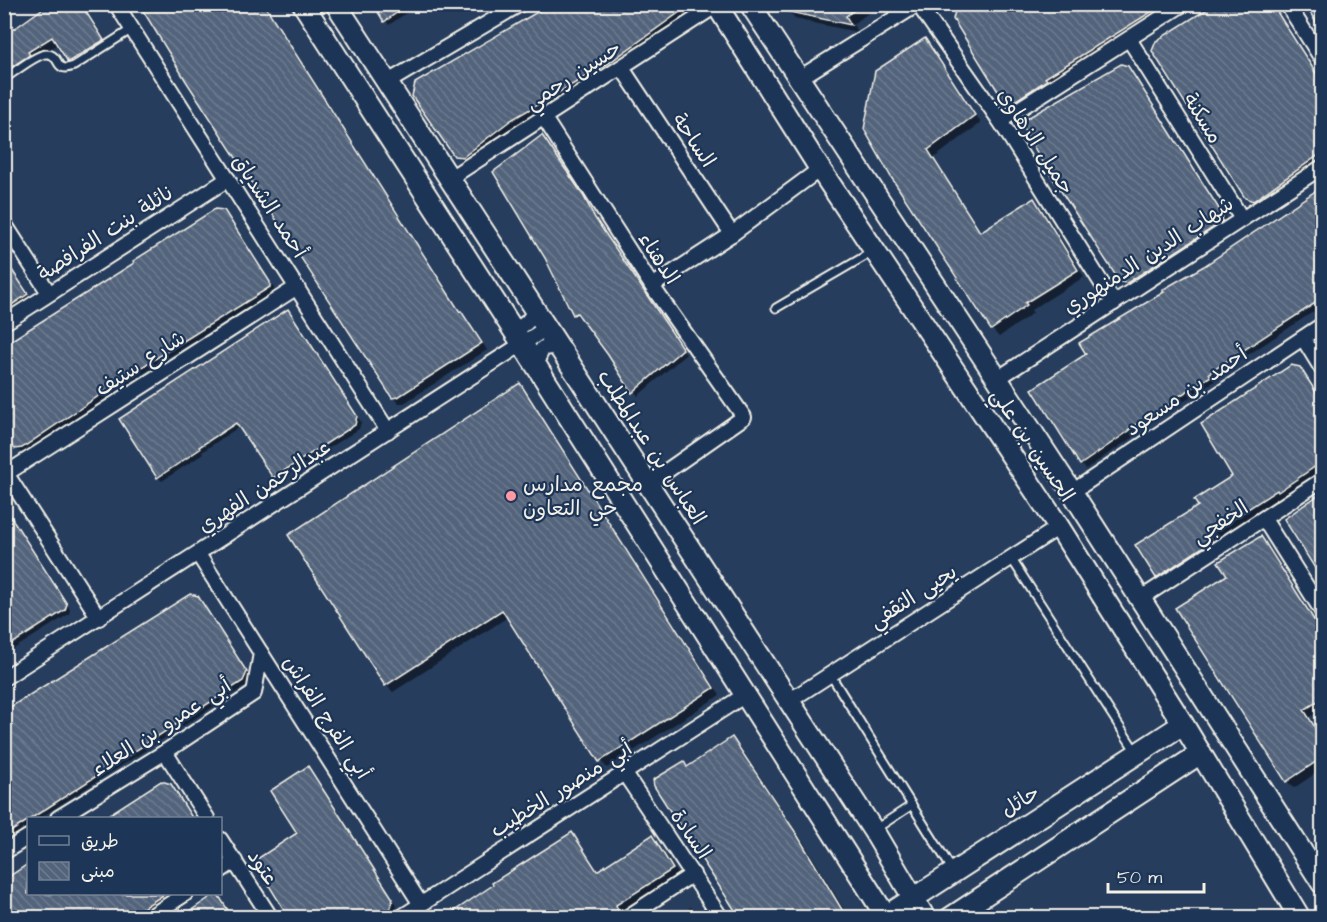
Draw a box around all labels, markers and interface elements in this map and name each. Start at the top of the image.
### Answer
street label: حسين رحمي [520,34,629,121]
street label: جميل الزهاوي [990,82,1081,200]
street label: مسكنة [1176,87,1229,149]
street label: الساحة [665,107,722,173]
street label: أحمد الشدياق [225,149,314,264]
street label: نائلة بنت الفرافصة [32,179,179,288]
street label: شهاب الدين الدمنهوري [1057,189,1239,321]
street label: الدهناء [631,226,686,290]
street label: شارع ستيف [90,323,191,403]
street label: أحمد بن مسعود [1119,340,1253,443]
street label: العباس بن عبدالمطلب [590,364,713,531]
street label: الحسين بن علي [980,383,1081,510]
street label: عبدالرحمن الفهري [192,433,336,540]
place label: مجمع مدارس حي التعاون [523,470,643,527]
marker: مجمع مدارس حي التعاون [504,489,518,503]
street label: الخفجي [1186,493,1256,555]
street label: يحيى الثقفي [864,557,965,639]
street label: أبي الفرج الفراش [272,650,377,787]
street label: أبي عمرو بن العلاء [86,671,239,787]
street label: أبي منصور الخطيب [485,734,640,848]
street label: حائل [995,778,1045,825]
street label: السادة [663,803,718,865]
legend [27,817,222,895]
text: طريق [81,829,119,854]
street label: عتود [240,844,285,891]
scale bar [1108,856,1204,894]
text: مبنى [81,859,115,884]
text: 50 m [1117,865,1162,890]

